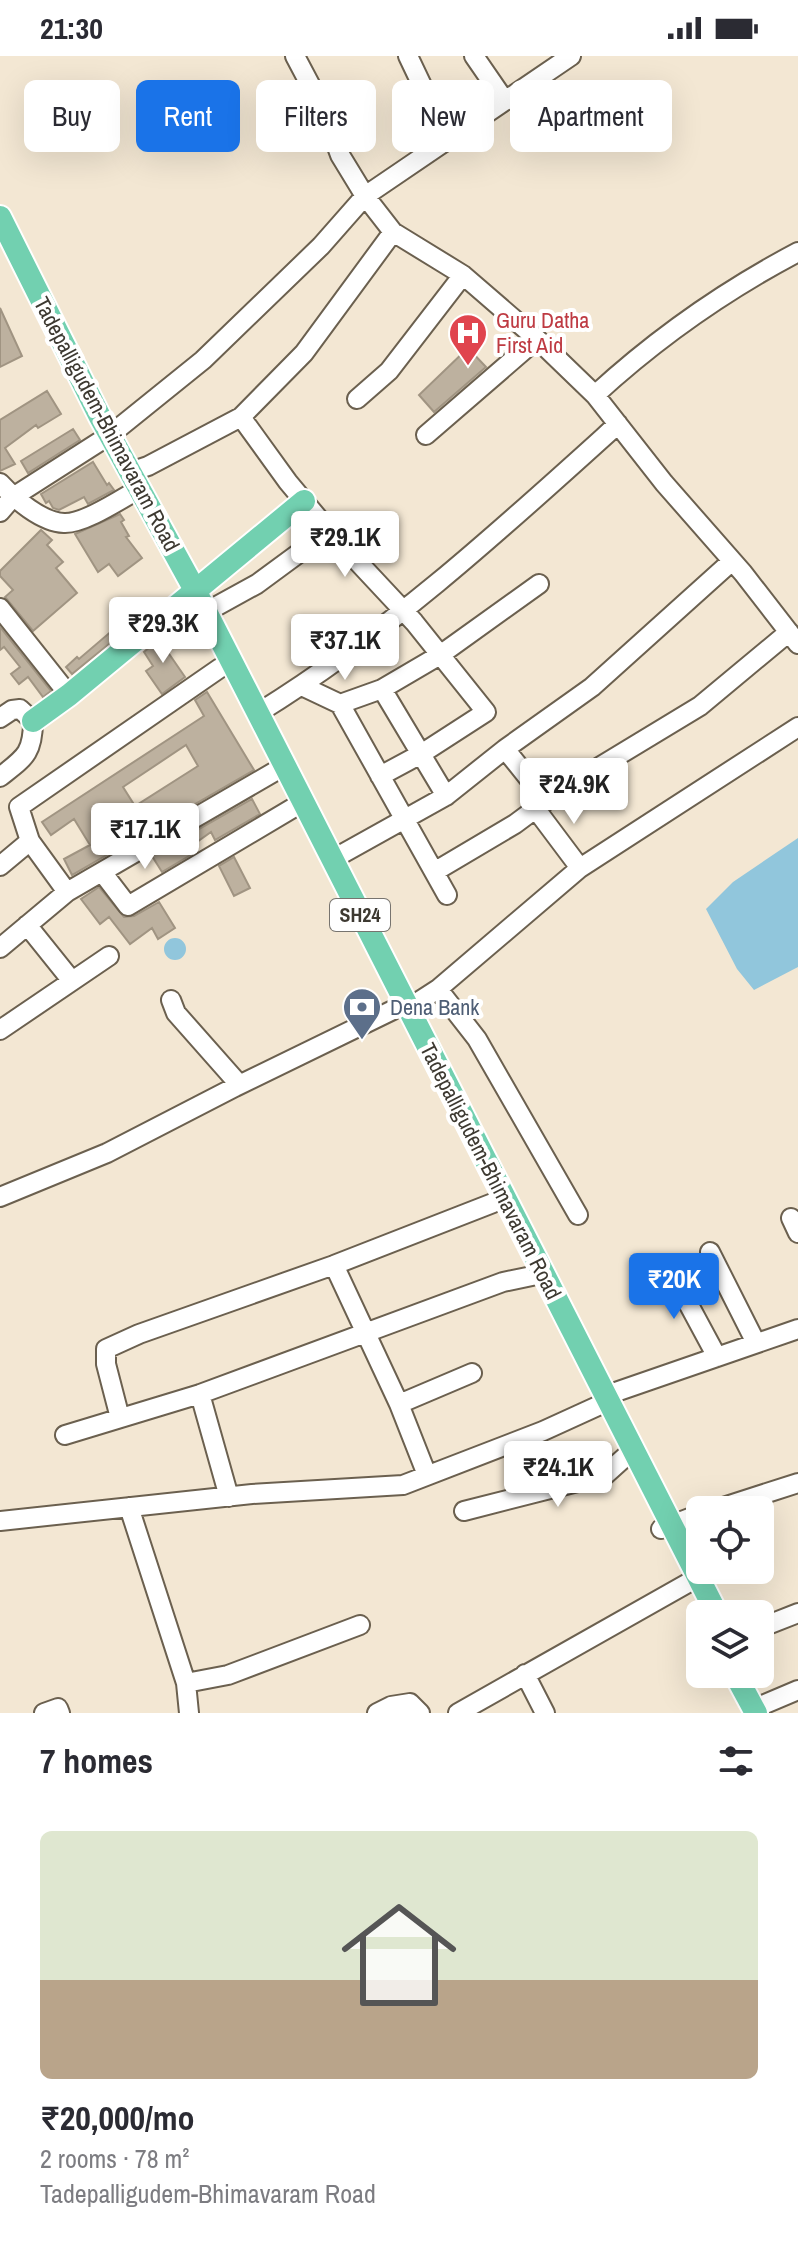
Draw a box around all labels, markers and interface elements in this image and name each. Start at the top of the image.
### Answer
text: 21:30 [40,8,103,48]
chip: Buy [24,80,120,152]
chip: Rent [136,80,240,152]
chip: Filters [256,80,376,152]
chip: New [392,80,494,152]
chip: Apartment [510,80,672,152]
street label: Tadepalligudem-Bhimavaram Road [27,292,187,556]
place label: Guru Datha First Aid [496,305,589,360]
hospital icon: Guru Datha First Aid [447,312,489,367]
pin: ₹29.1K [280,511,410,579]
text: ₹29.1K [309,519,381,554]
pin: ₹29.3K [98,597,228,665]
text: ₹29.3K [127,605,199,640]
pin: ₹37.1K [280,614,410,682]
text: ₹37.1K [309,622,381,657]
pin: ₹24.9K [509,758,639,826]
text: ₹24.9K [538,766,610,801]
pin: ₹17.1K [80,803,210,871]
text: ₹17.1K [109,811,181,846]
road number: SH24 [330,899,390,931]
bank icon: Dena Bank [341,986,383,1041]
place label: Dena Bank [390,992,480,1022]
street label: Tadepalligudem-Bhimavaram Road [413,1038,569,1304]
pin: ₹20K [627,1253,721,1321]
text: ₹20K [647,1261,701,1296]
pin: ₹24.1K [493,1441,623,1509]
text: ₹24.1K [522,1449,594,1484]
map controls [686,1496,774,1688]
button: locate [686,1496,774,1584]
button: layers [686,1600,774,1688]
text: 7 homes [40,1738,153,1784]
icon: filters [714,1739,758,1783]
icon: home [327,1883,471,2027]
text: ₹20,000/mo [40,2095,195,2141]
text: 2 rooms · 78 m² [40,2141,189,2176]
text: Tadepalligudem-Bhimavaram Road [40,2176,376,2211]

